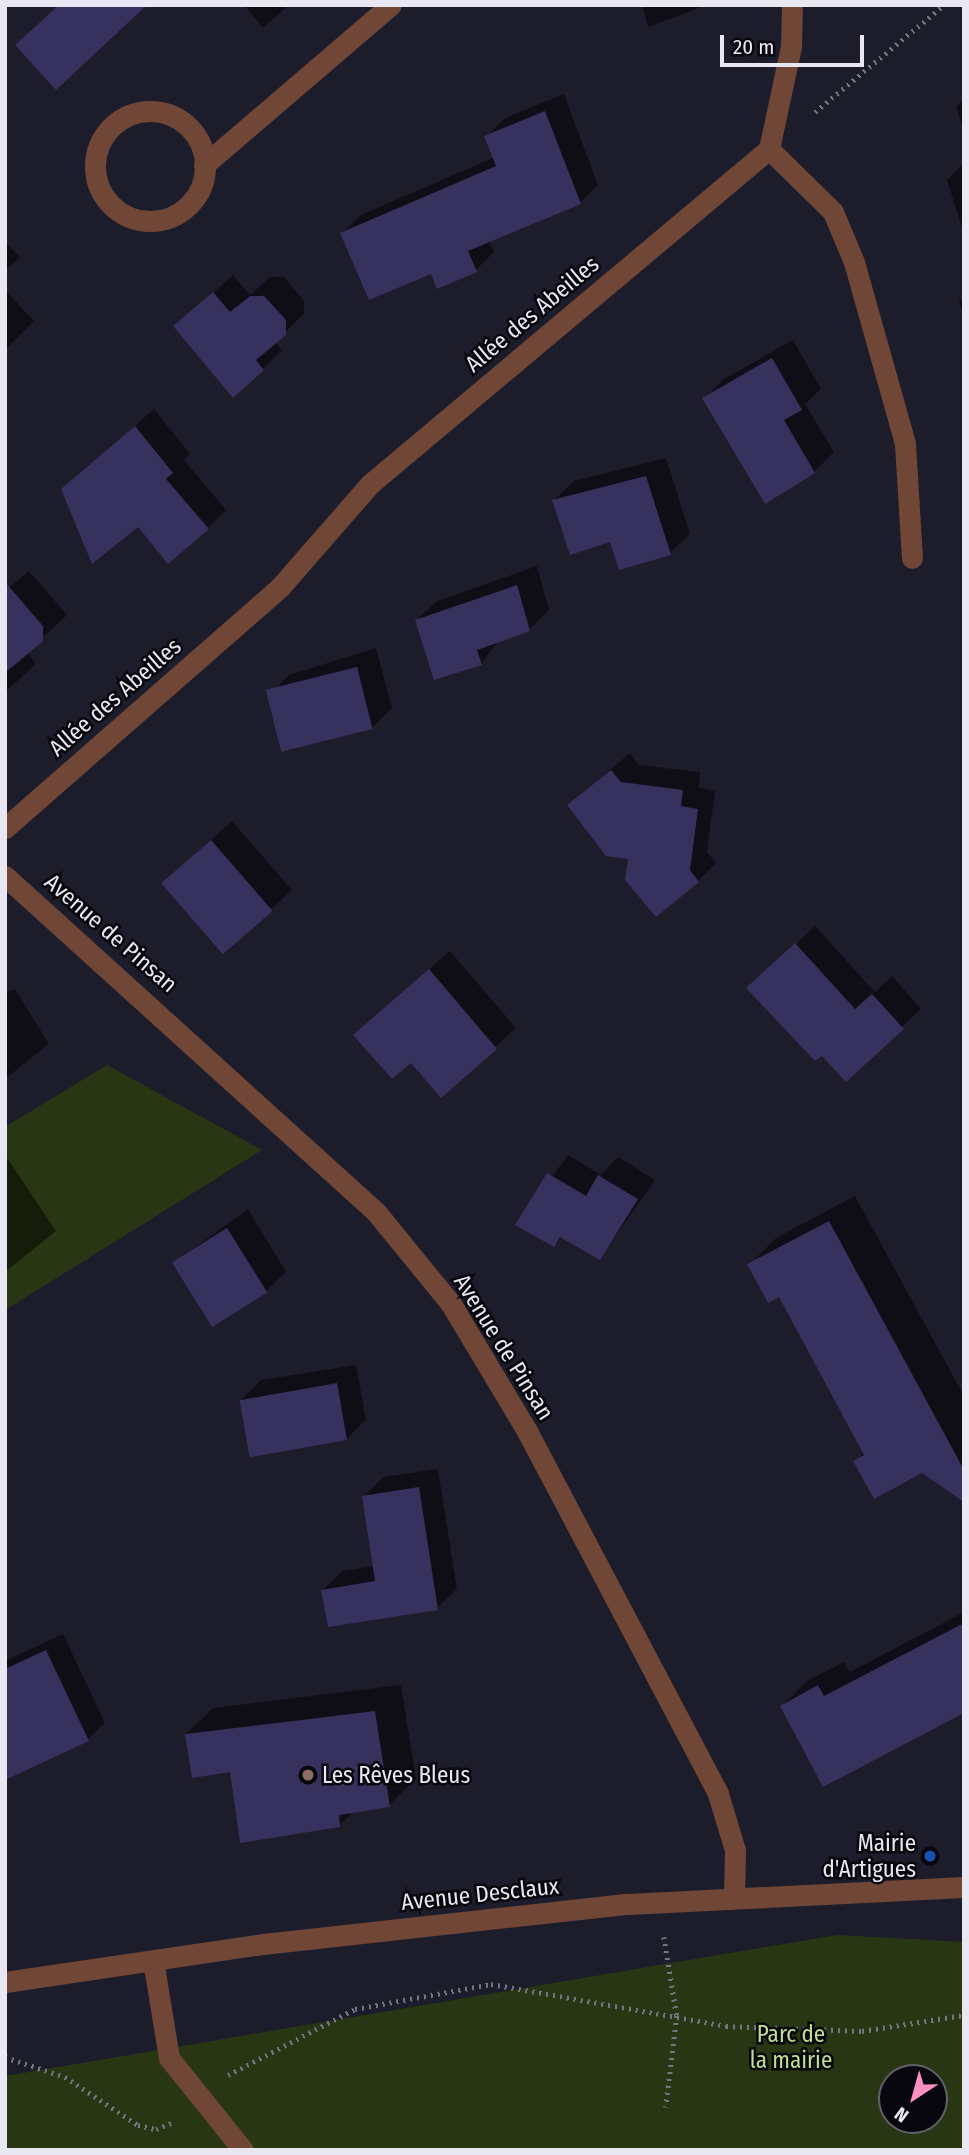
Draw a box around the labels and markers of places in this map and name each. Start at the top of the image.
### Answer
place label: Les Rêves Bleus [322,1761,470,1789]
marker: Les Rêves Bleus [300,1767,316,1783]
place label: Mairie d'Artigues [822,1829,916,1883]
marker: Mairie d'Artigues [922,1848,938,1864]

